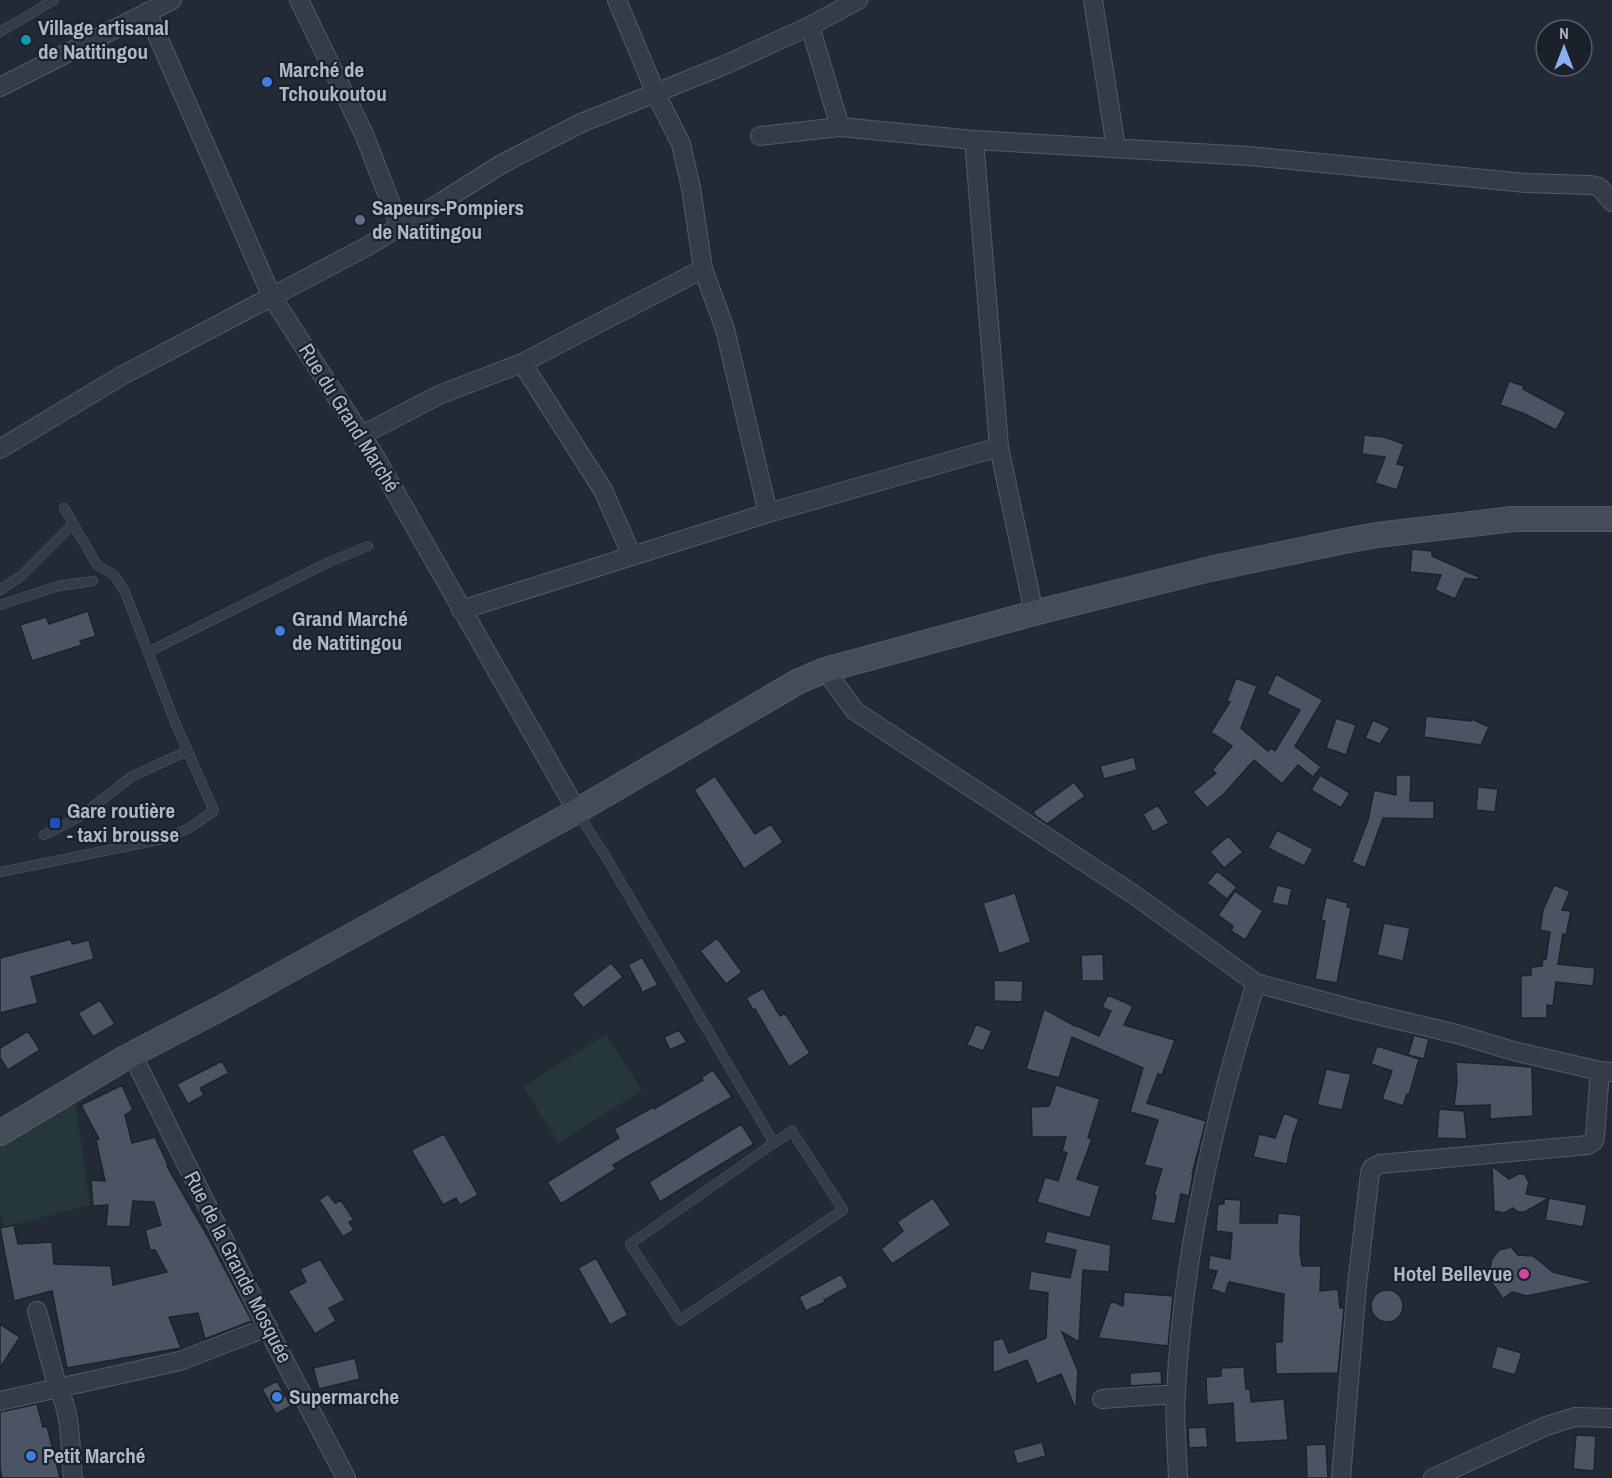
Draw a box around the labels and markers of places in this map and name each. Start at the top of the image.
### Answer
place label: Village artisanal de Natitingou [38,13,169,66]
marker: Village artisanal de Natitingou [19,33,33,47]
place label: Marché de Tchoukoutou [279,55,387,108]
marker: Marché de Tchoukoutou [260,75,274,89]
place label: Sapeurs-Pompiers de Natitingou [372,193,524,246]
marker: Sapeurs-Pompiers de Natitingou [353,213,367,227]
place label: Grand Marché de Natitingou [292,604,408,657]
marker: Grand Marché de Natitingou [273,624,287,638]
place label: Gare routière - taxi brousse [67,796,179,849]
marker: Gare routière - taxi brousse [48,816,62,830]
place label: Hotel Bellevue [1393,1259,1512,1288]
marker: Hotel Bellevue [1517,1267,1531,1281]
place label: Supermarche [289,1382,399,1411]
marker: Supermarche [270,1390,284,1404]
place label: Petit Marché [43,1441,145,1470]
marker: Petit Marché [24,1449,38,1463]

